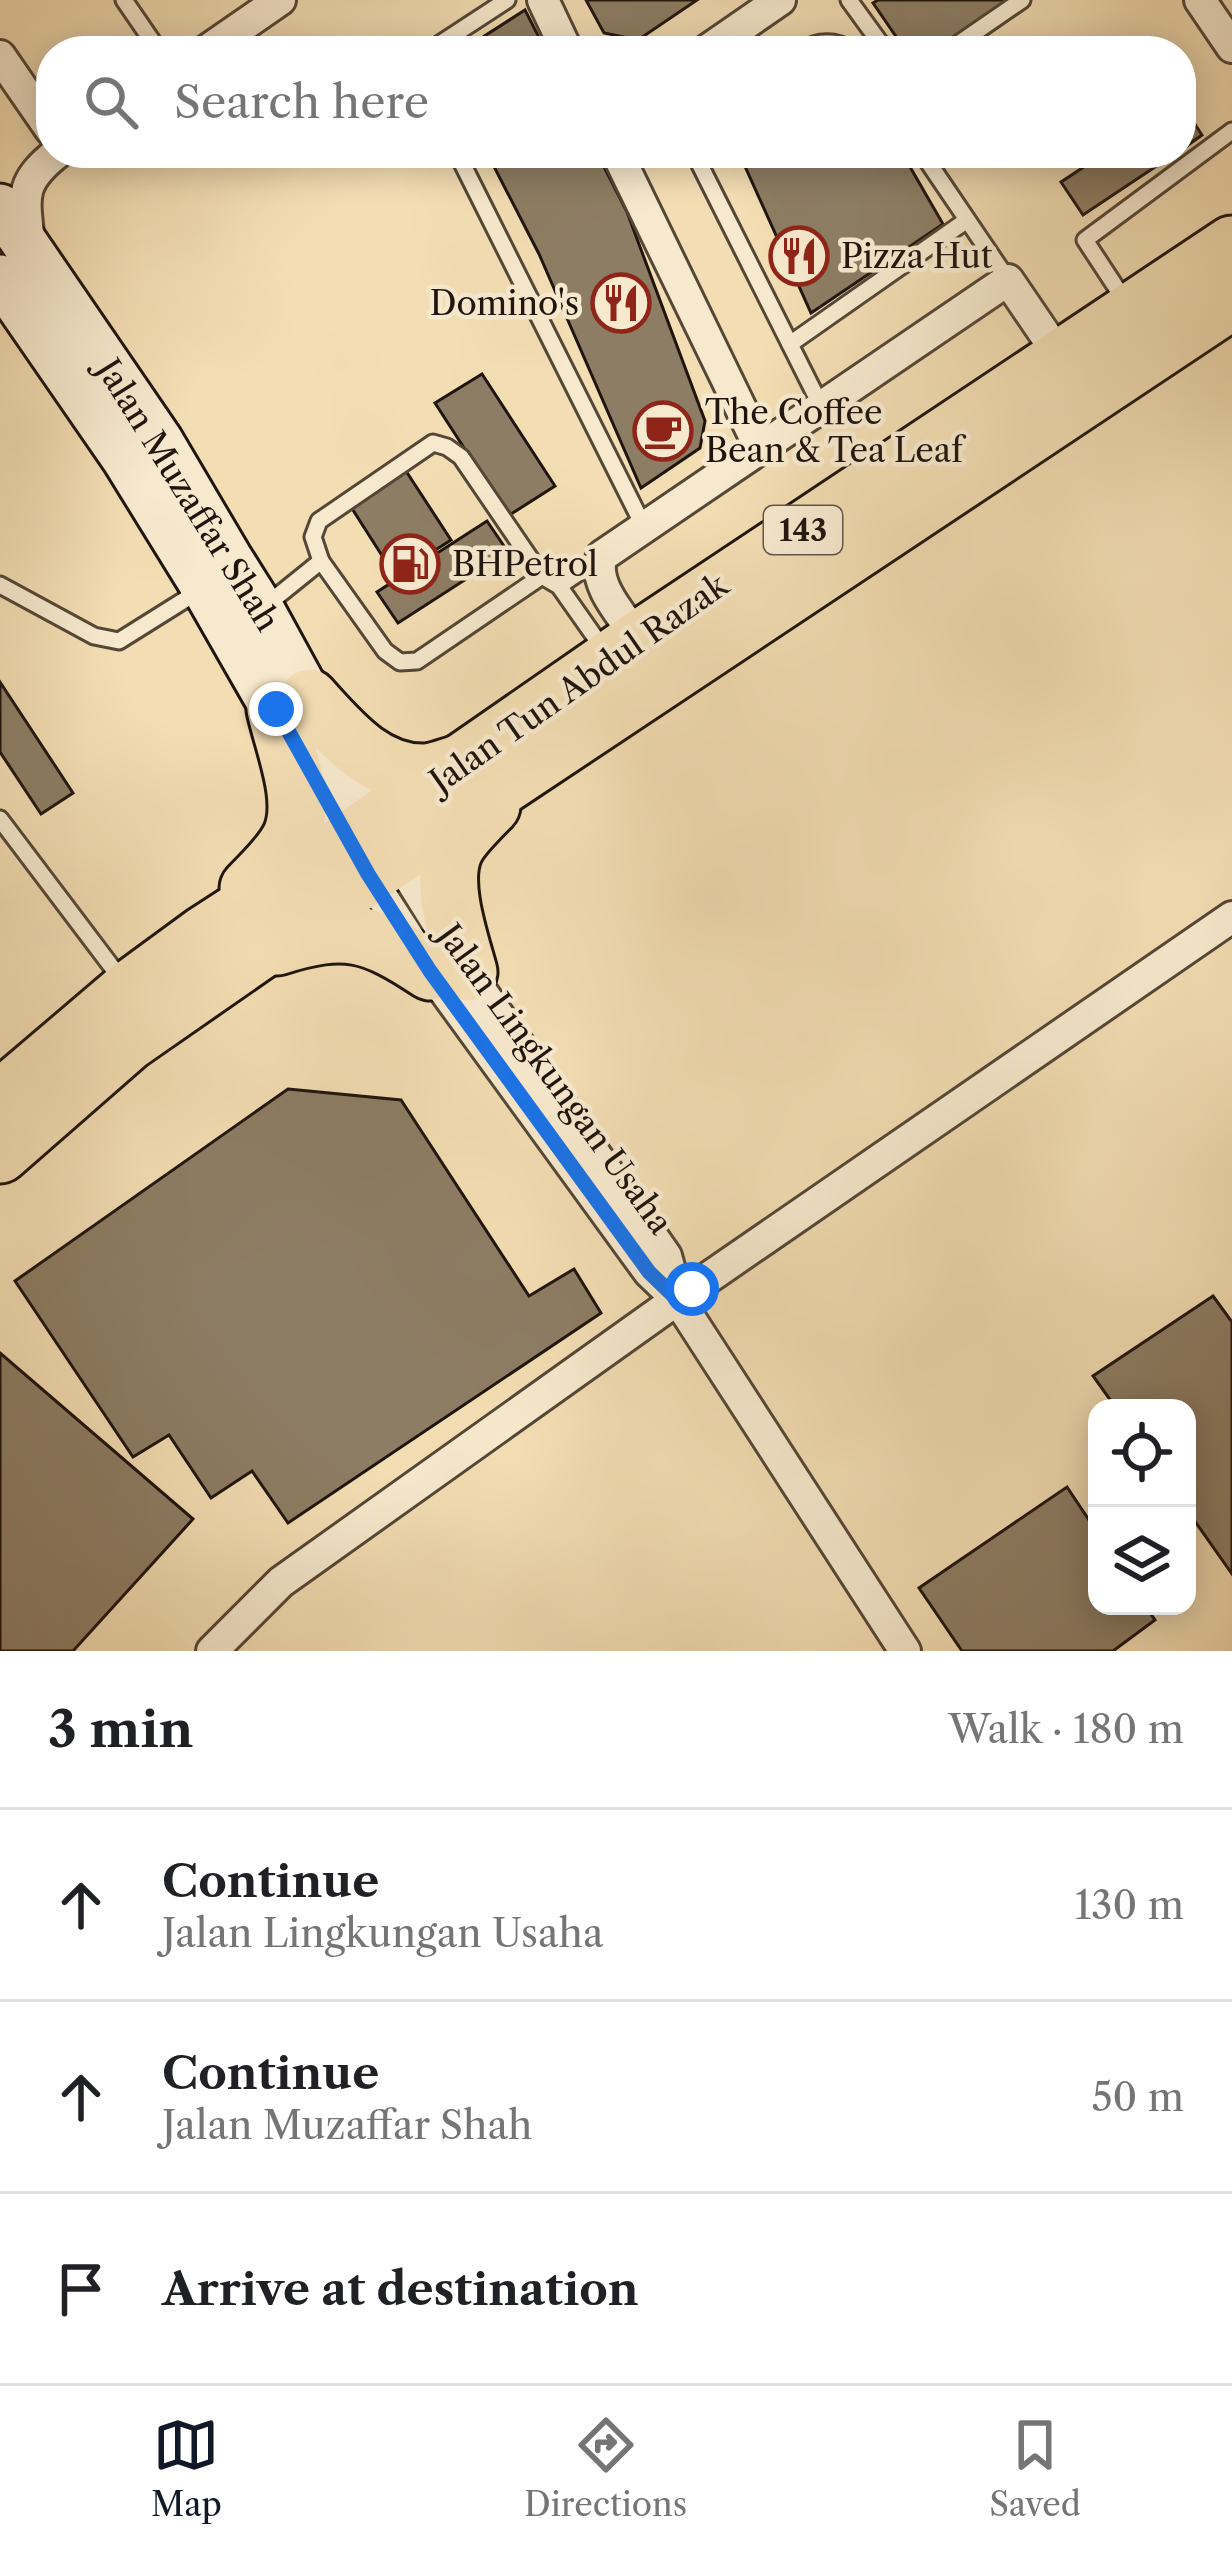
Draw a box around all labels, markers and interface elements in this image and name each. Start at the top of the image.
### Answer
search box [36,36,1196,168]
icon: search [78,69,144,135]
text: Search here [174,74,429,130]
restaurant icon: Pizza Hut [768,225,830,287]
place label: Pizza Hut [841,236,993,277]
restaurant icon: Domino's [590,272,652,334]
place label: Domino's [430,283,579,324]
street label: Jalan Muzaffar Shah [85,347,288,639]
place label: The Coffee Bean & Tea Leaf [705,392,967,471]
cafe icon: The Coffee Bean & Tea Leaf [632,400,694,462]
road number: 143 [764,506,842,554]
fuel station icon: BHPetrol [379,533,441,595]
place label: BHPetrol [452,544,598,585]
street label: Jalan Tun Abdul Razak [418,563,738,804]
route end [249,682,303,736]
street label: Jalan Lingkungan Usaha [426,912,682,1243]
route start [665,1262,719,1316]
map controls [1088,1399,1196,1615]
button: locate [1088,1399,1196,1507]
button: layers [1088,1507,1196,1615]
text: 3 min [48,1698,194,1760]
text: Walk · 180 m [948,1705,1184,1753]
text: Continue [162,1853,379,1909]
icon: ahead [48,1872,114,1938]
text: 130 m [1075,1881,1184,1929]
text: Jalan Lingkungan Usaha [162,1909,604,1957]
text: Continue [162,2045,379,2101]
icon: ahead [48,2064,114,2130]
text: 50 m [1091,2073,1184,2121]
text: Jalan Muzaffar Shah [162,2101,532,2149]
icon: arrive [48,2256,114,2322]
text: Arrive at destination [162,2261,639,2317]
tab: Map [151,2412,222,2525]
tab: Directions [524,2412,687,2525]
tab: Saved [989,2412,1081,2525]

